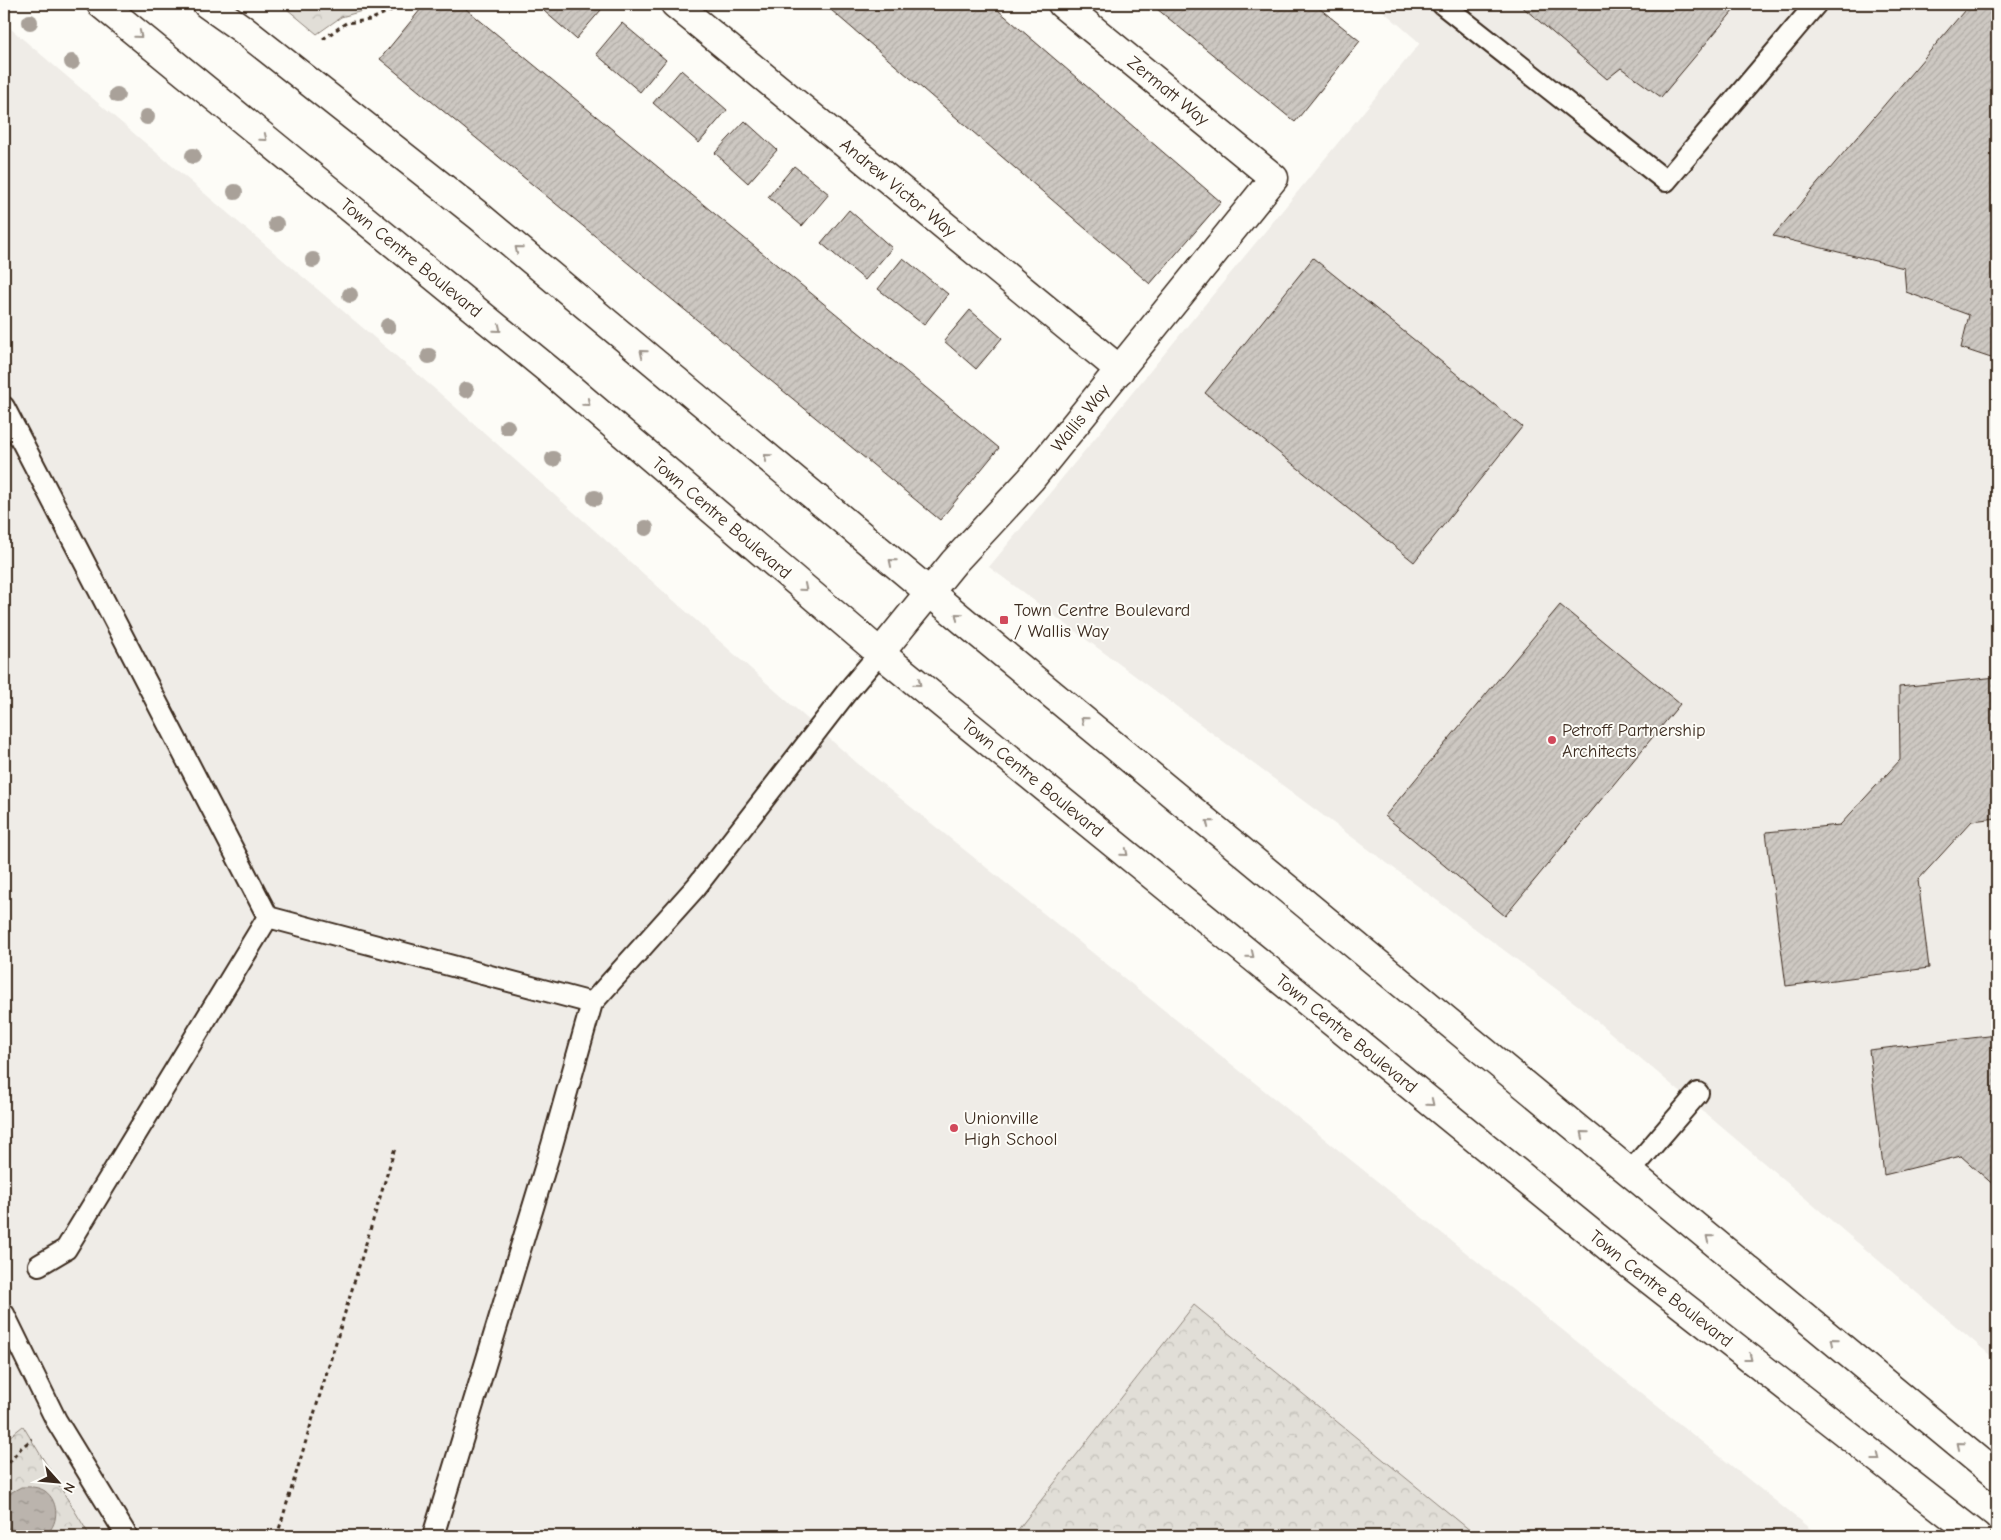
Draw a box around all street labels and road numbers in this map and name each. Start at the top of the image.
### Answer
street label: Zermatt Way [1123,52,1214,131]
street label: Andrew Victor Way [836,134,961,242]
street label: Town Centre Boulevard [337,194,486,322]
street label: Wallis Way [1047,379,1114,456]
street label: Town Centre Boulevard [648,453,796,583]
street label: Town Centre Boulevard [958,714,1108,841]
street label: Town Centre Boulevard [1272,970,1422,1097]
street label: Town Centre Boulevard [1585,1226,1737,1351]

